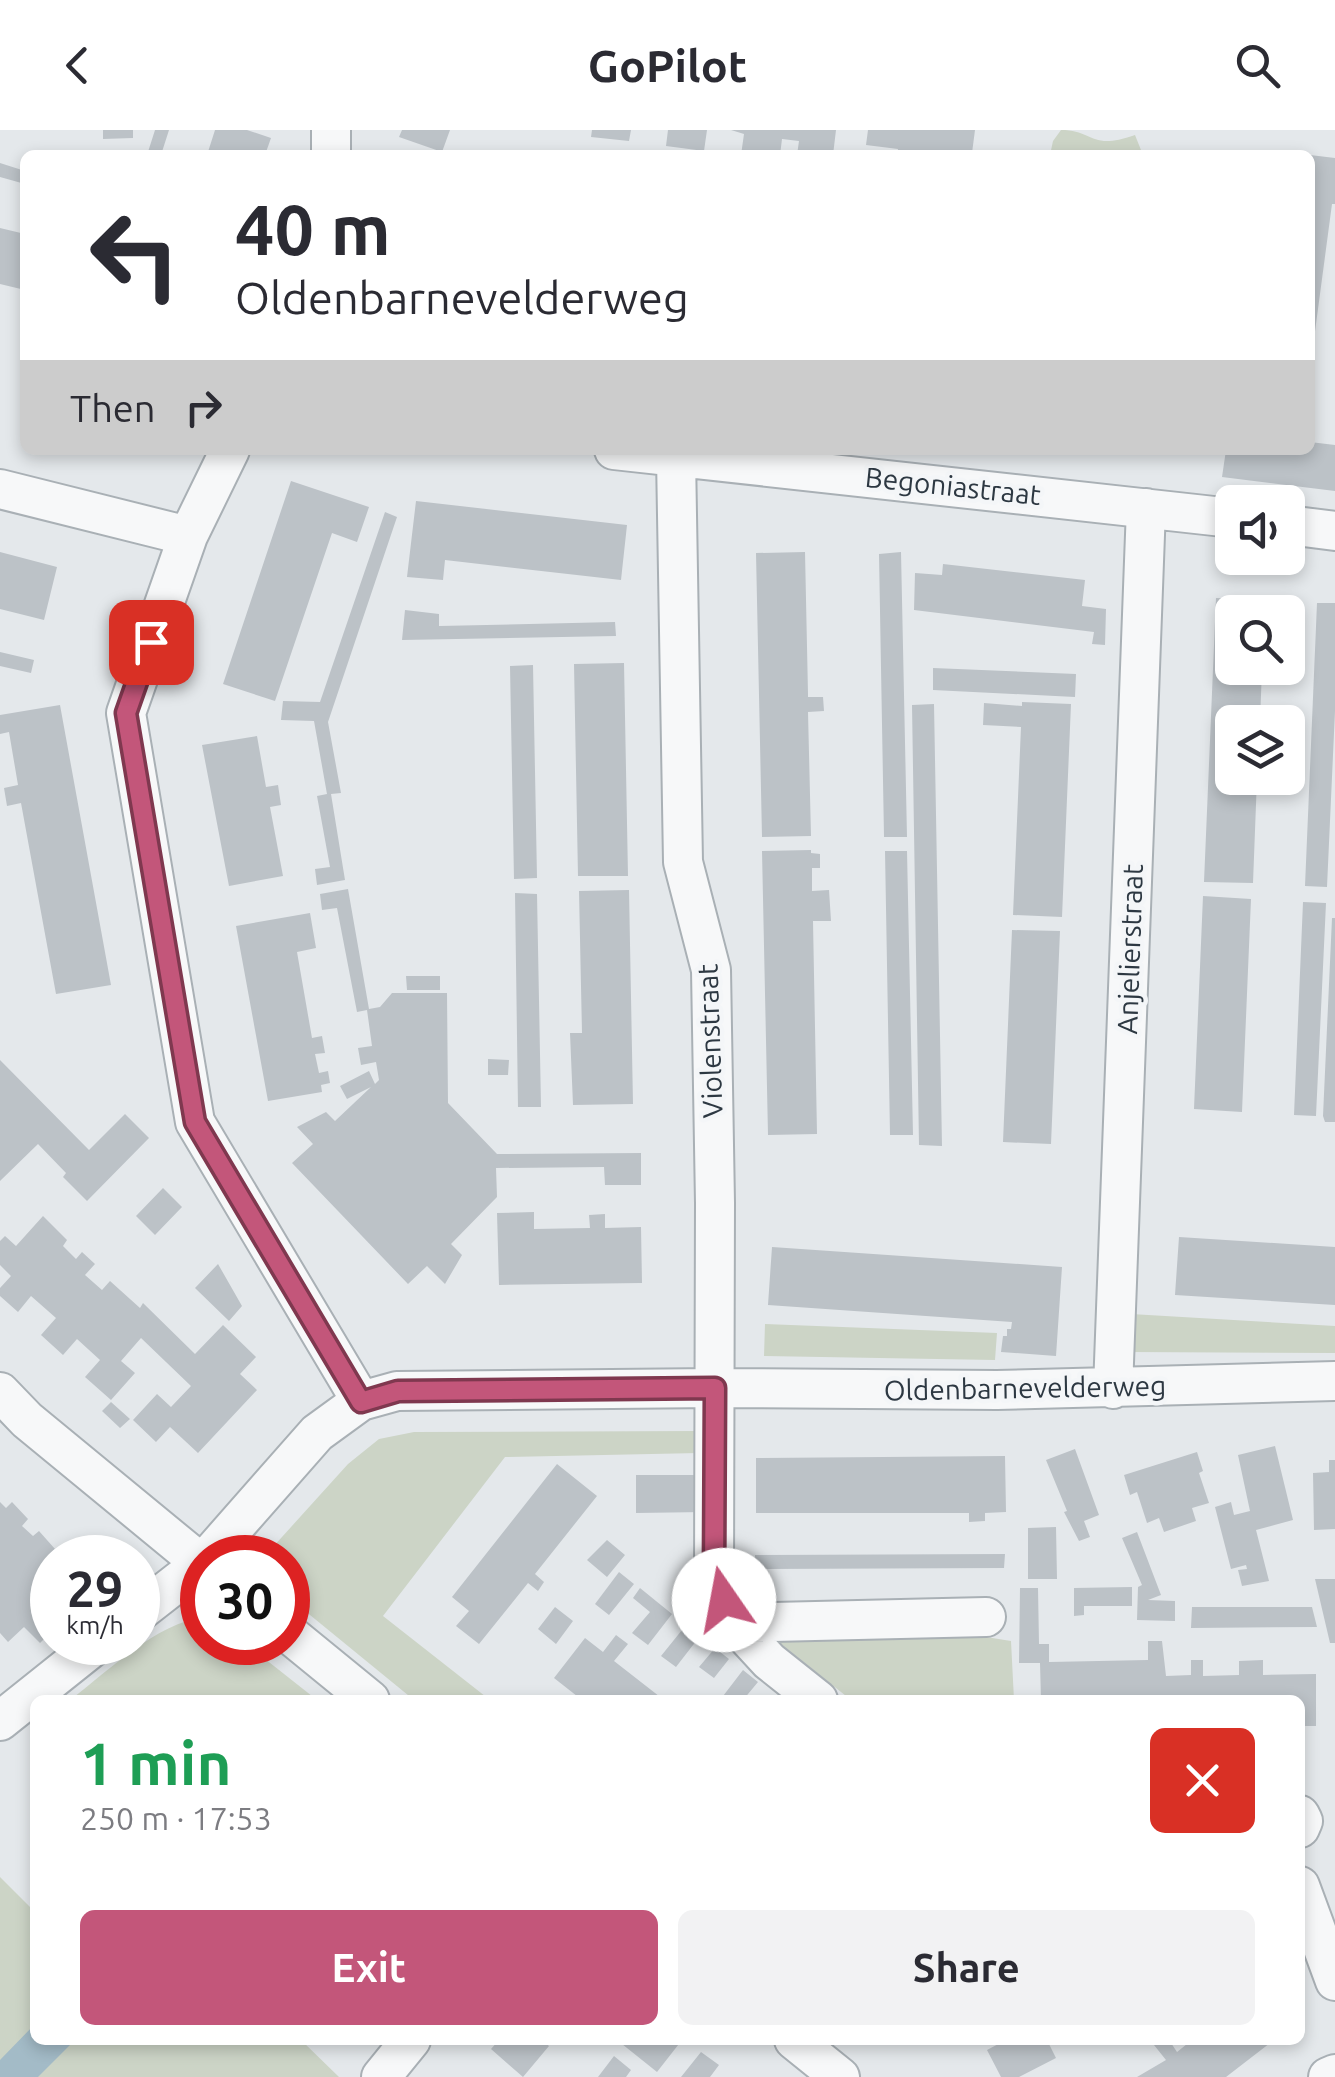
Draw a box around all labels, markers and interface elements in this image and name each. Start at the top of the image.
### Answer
icon: back [50,38,105,93]
icon: search [1230,38,1285,93]
text: GoPilot [588,40,747,91]
icon: left [70,190,200,320]
text: 40 m [235,190,391,268]
text: Oldenbarnevelderweg [235,272,689,323]
icon: right [176,380,231,435]
text: Then [70,387,156,429]
street label: Begoniastraat [864,461,1042,510]
map controls [1215,485,1305,795]
button: sound [1215,485,1305,575]
button: search [1215,595,1305,685]
pin [109,600,194,685]
icon: arrive [124,615,179,670]
button: layers [1215,705,1305,795]
street label: Anjelierstraat [1111,863,1148,1035]
street label: Violenstraat [691,963,728,1119]
street label: Oldenbarnevelderweg [884,1370,1166,1405]
speed limit sign: 30 [180,1535,310,1665]
position arrow [672,1548,776,1652]
text: 29 [67,1560,123,1616]
text: km/h [66,1611,124,1639]
button: close [1150,1728,1255,1833]
text: 1 min [80,1729,232,1796]
text: 250 m · 17:53 [80,1800,272,1836]
button: Exit [80,1910,658,2025]
button: Share [678,1910,1255,2025]

